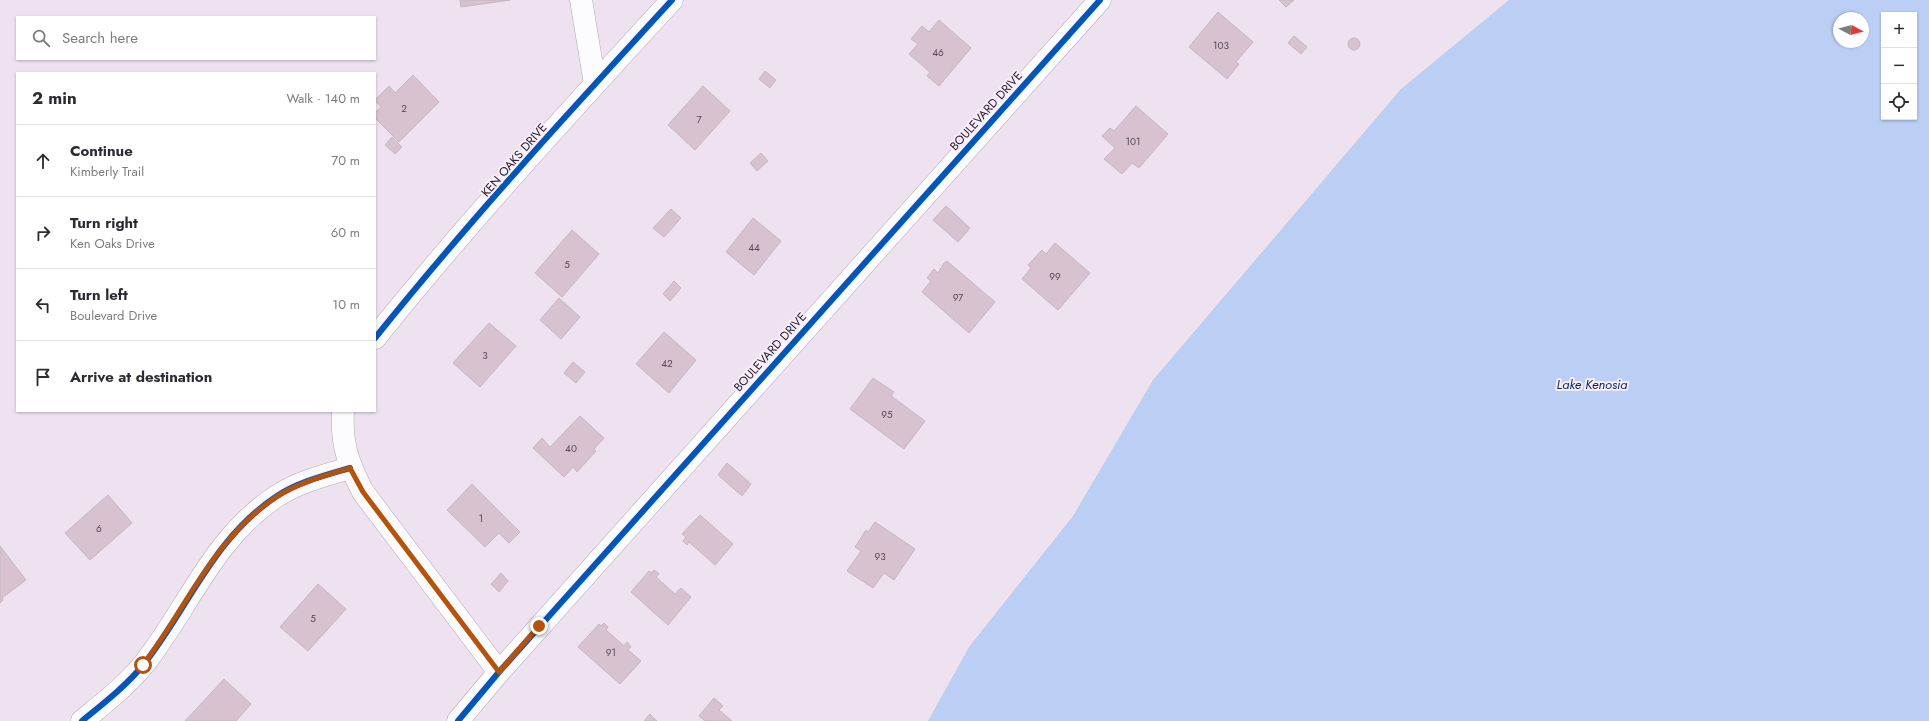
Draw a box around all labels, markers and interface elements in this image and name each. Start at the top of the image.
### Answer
north arrow [1833,12,1869,48]
map controls [1881,12,1917,120]
button: + [1881,12,1917,48]
search box [16,16,376,60]
icon: search [30,27,52,49]
text: Search here [62,27,138,49]
house number: 103 [1213,38,1230,53]
house number: 46 [932,45,944,60]
button: − [1881,48,1917,84]
street label: BOULEVARD DRIVE [945,67,1027,155]
button: locate [1881,84,1917,120]
text: 2 min [32,86,77,110]
text: Walk · 140 m [286,89,360,108]
house number: 2 [401,101,407,116]
house number: 7 [696,112,702,127]
street label: KEN OAKS DRIVE [477,119,551,201]
house number: 101 [1126,134,1141,149]
text: Continue [70,140,133,162]
icon: ahead [32,150,54,172]
text: 70 m [331,151,360,170]
text: Kimberly Trail [70,162,144,181]
text: Turn right [70,212,138,234]
icon: right [32,222,54,244]
text: 60 m [331,223,360,242]
text: Ken Oaks Drive [70,234,155,253]
house number: 44 [748,240,760,255]
house number: 5 [564,257,570,272]
house number: 99 [1049,269,1061,284]
text: Turn left [70,284,128,306]
house number: 97 [953,290,964,305]
icon: left [32,294,54,316]
text: 10 m [332,295,360,314]
text: Boulevard Drive [70,306,157,325]
street label: BOULEVARD DRIVE [729,308,811,396]
house number: 3 [482,348,488,363]
house number: 42 [661,356,673,371]
icon: arrive [32,366,54,388]
text: Arrive at destination [70,366,212,388]
water label: Lake Kenosia [1557,375,1627,394]
house number: 95 [881,407,893,422]
house number: 40 [565,441,577,456]
house number: 1 [479,511,483,526]
house number: 6 [96,521,102,536]
house number: 93 [874,549,886,564]
house number: 5 [310,611,316,626]
route end [530,617,548,635]
house number: 91 [606,645,616,660]
route start [134,656,152,674]

